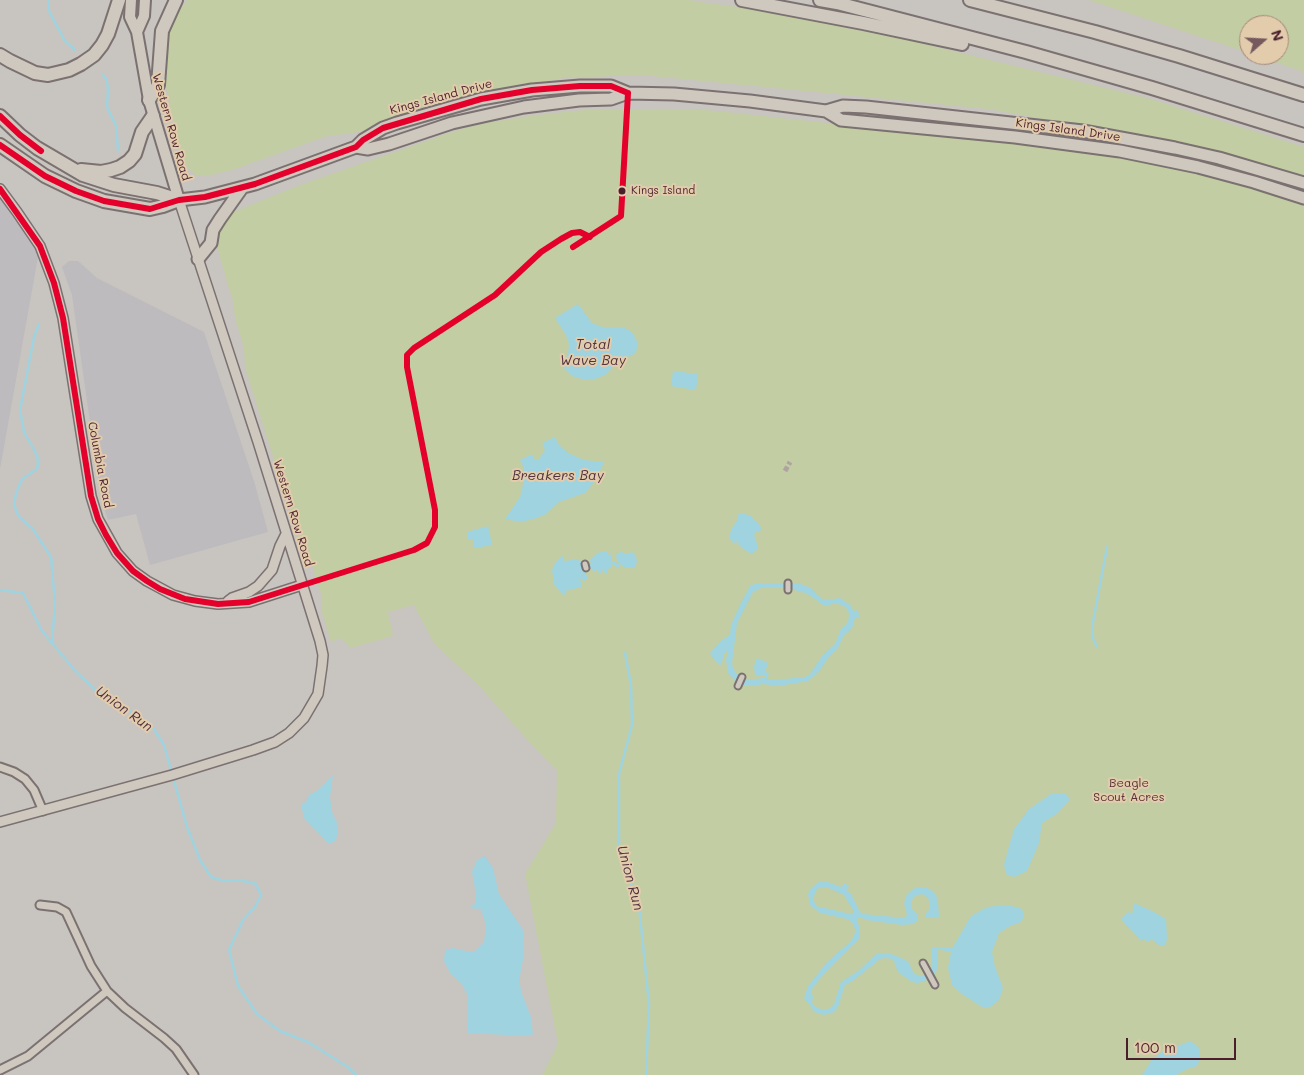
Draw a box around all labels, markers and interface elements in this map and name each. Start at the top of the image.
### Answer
north arrow [1239,15,1289,65]
text: N [1267,27,1288,43]
street label: Western Row Road [149,72,193,182]
street label: Kings Island Drive [388,76,494,118]
street label: Kings Island Drive [1015,116,1121,144]
place label: Kings Island [631,184,695,198]
marker: Kings Island [617,186,627,196]
water label: Total Wave Bay [560,337,626,370]
street label: Columbia Road [85,421,115,509]
street label: Western Row Road [270,458,316,568]
water label: Breakers Bay [512,468,604,484]
water label: Union Run [92,683,156,735]
park label: Beagle Scout Acres [1093,776,1165,804]
water label: Union Run [613,844,647,912]
scale bar [1129,1028,1239,1060]
text: 100 m [1134,1037,1176,1057]

